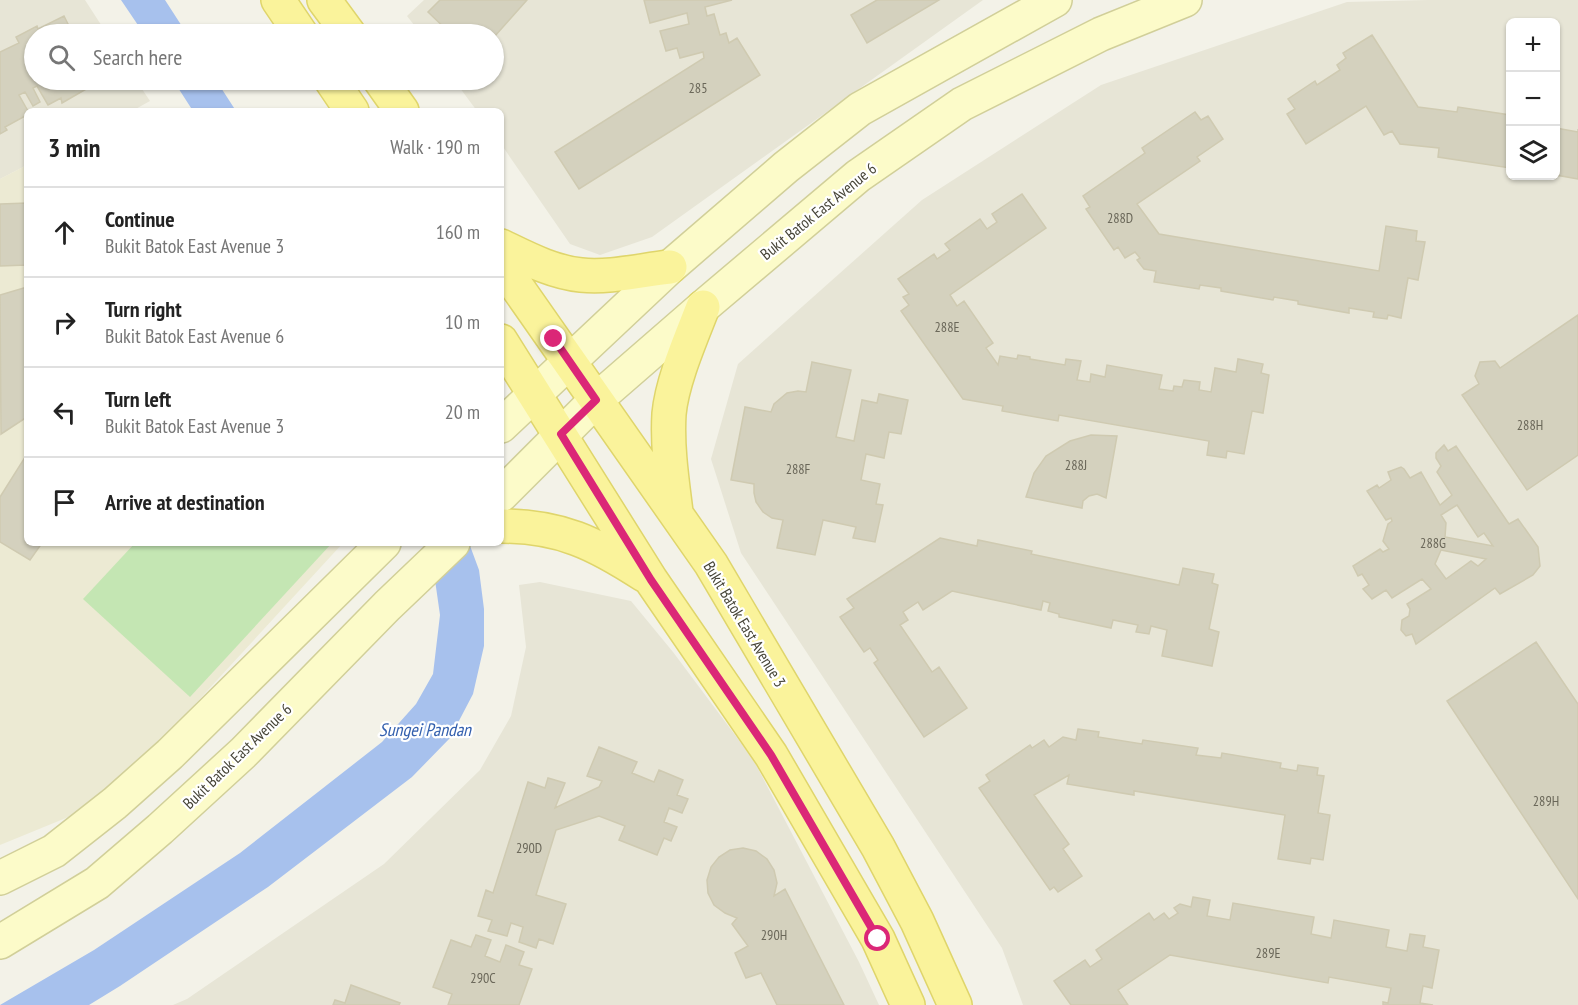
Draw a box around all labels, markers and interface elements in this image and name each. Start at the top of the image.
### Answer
map controls [1506,18,1560,180]
button: + [1506,18,1560,72]
search box [24,24,504,90]
icon: search [45,41,78,74]
text: Search here [93,43,182,71]
button: − [1506,72,1560,126]
house number: 285 [689,79,707,97]
button: layers [1506,126,1560,180]
text: 3 min [48,131,101,164]
text: Walk · 190 m [390,134,480,160]
street label: Bukit Batok East Avenue 6 [756,158,880,264]
text: Continue [105,205,175,233]
house number: 288D [1107,209,1133,227]
icon: ahead [48,216,81,249]
text: 160 m [436,219,480,245]
text: Bukit Batok East Avenue 3 [105,233,284,259]
text: Turn right [105,295,182,323]
icon: right [48,306,81,339]
text: 10 m [445,309,480,335]
house number: 288E [935,318,959,336]
text: Bukit Batok East Avenue 6 [105,323,284,349]
route end [540,325,566,351]
text: Turn left [105,385,171,413]
icon: left [48,396,81,429]
text: 20 m [445,399,480,425]
text: Bukit Batok East Avenue 3 [105,413,284,439]
house number: 288H [1517,416,1543,434]
house number: 288J [1065,456,1087,474]
house number: 288F [786,460,811,478]
icon: arrive [48,486,81,519]
text: Arrive at destination [105,488,265,516]
house number: 288G [1420,534,1446,552]
street label: Bukit Batok East Avenue 3 [700,557,790,691]
street label: Bukit Batok East Avenue 6 [178,699,296,813]
water label: Sungei Pandan [379,718,472,741]
house number: 289H [1533,792,1559,810]
house number: 290D [516,839,542,857]
route start [864,925,890,951]
house number: 290H [761,926,787,944]
house number: 289E [1256,944,1280,962]
house number: 290C [470,969,496,987]

